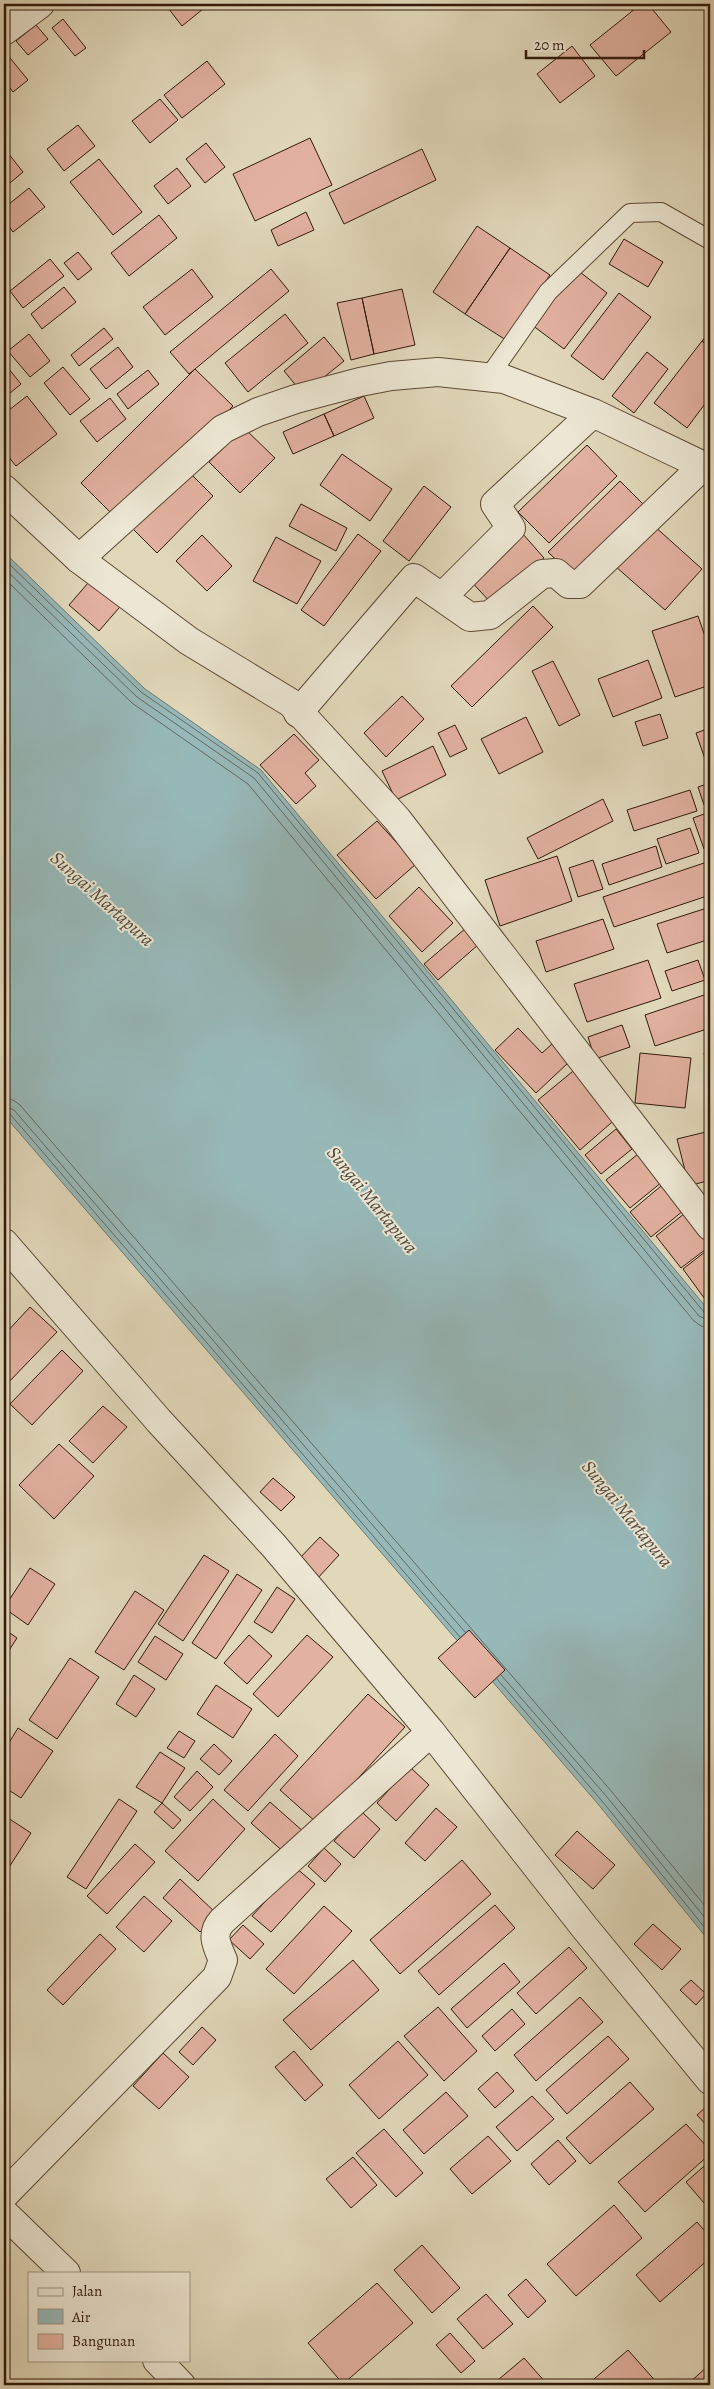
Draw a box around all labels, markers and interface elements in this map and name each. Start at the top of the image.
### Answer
scale bar [526,28,644,60]
text: 20 m [534,35,565,55]
water label: Sungai Martapura [44,845,160,953]
water label: Sungai Martapura [321,1141,424,1259]
water label: Sungai Martapura [576,1455,679,1573]
legend [28,2272,190,2362]
text: Jalan [72,2281,102,2301]
text: Air [71,2307,91,2327]
text: Bangunan [72,2331,135,2351]

